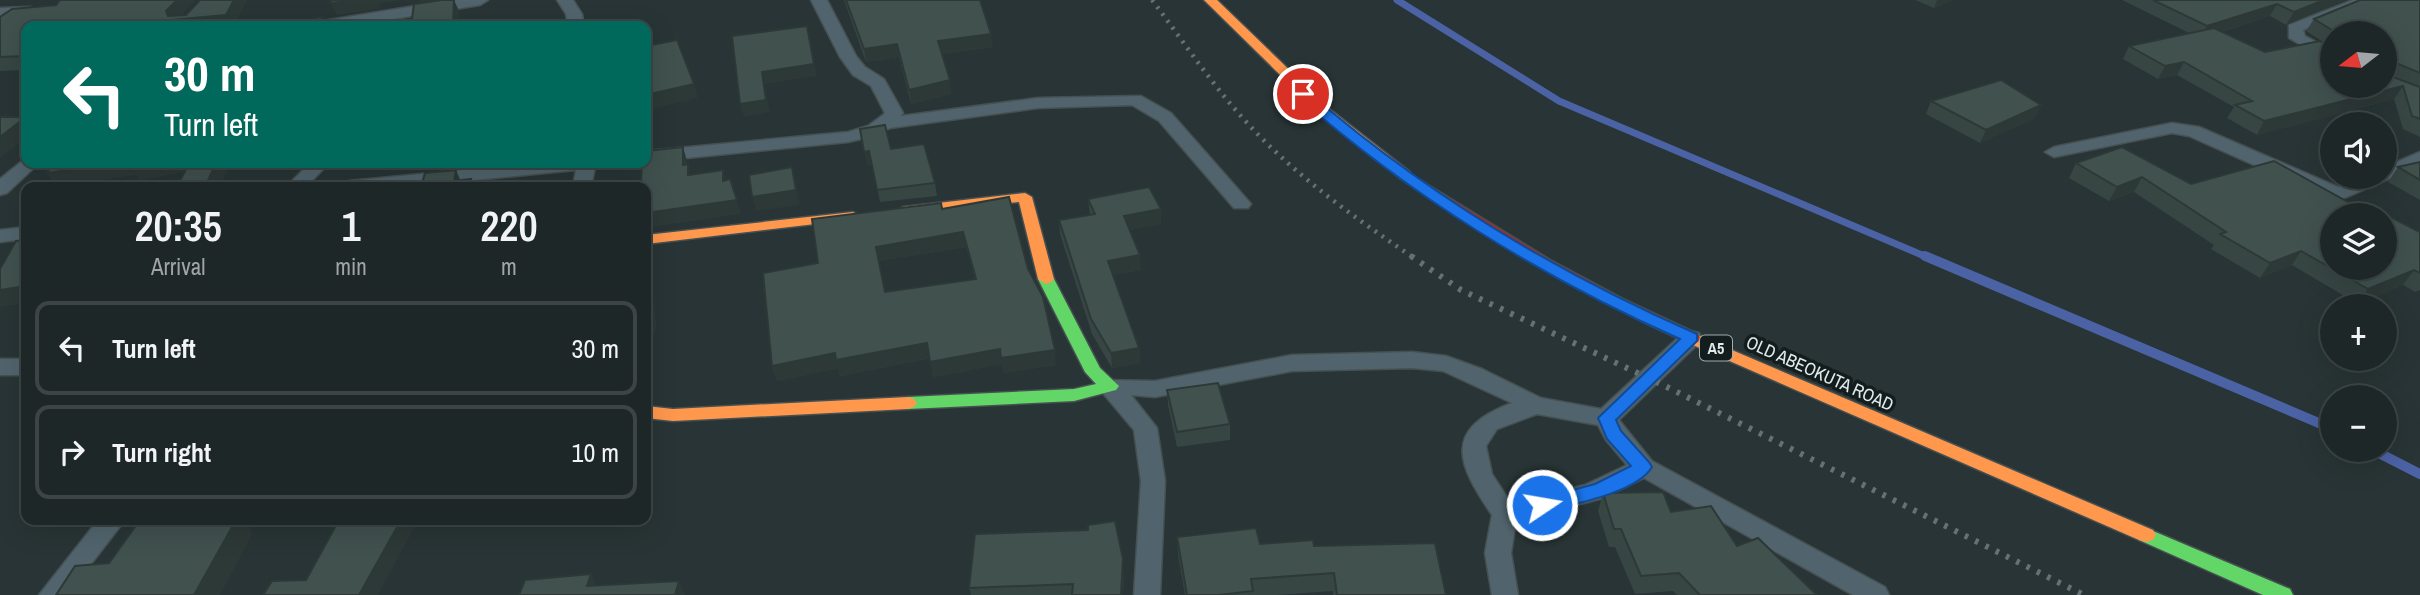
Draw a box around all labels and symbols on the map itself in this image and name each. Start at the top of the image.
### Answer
north arrow [2320,21,2398,98]
pin [1273,64,1333,124]
street label: OLD ABEOKUTA ROAD [1742,329,1898,417]
road number: A5 [1700,336,1732,360]
position arrow [1505,468,1579,542]

